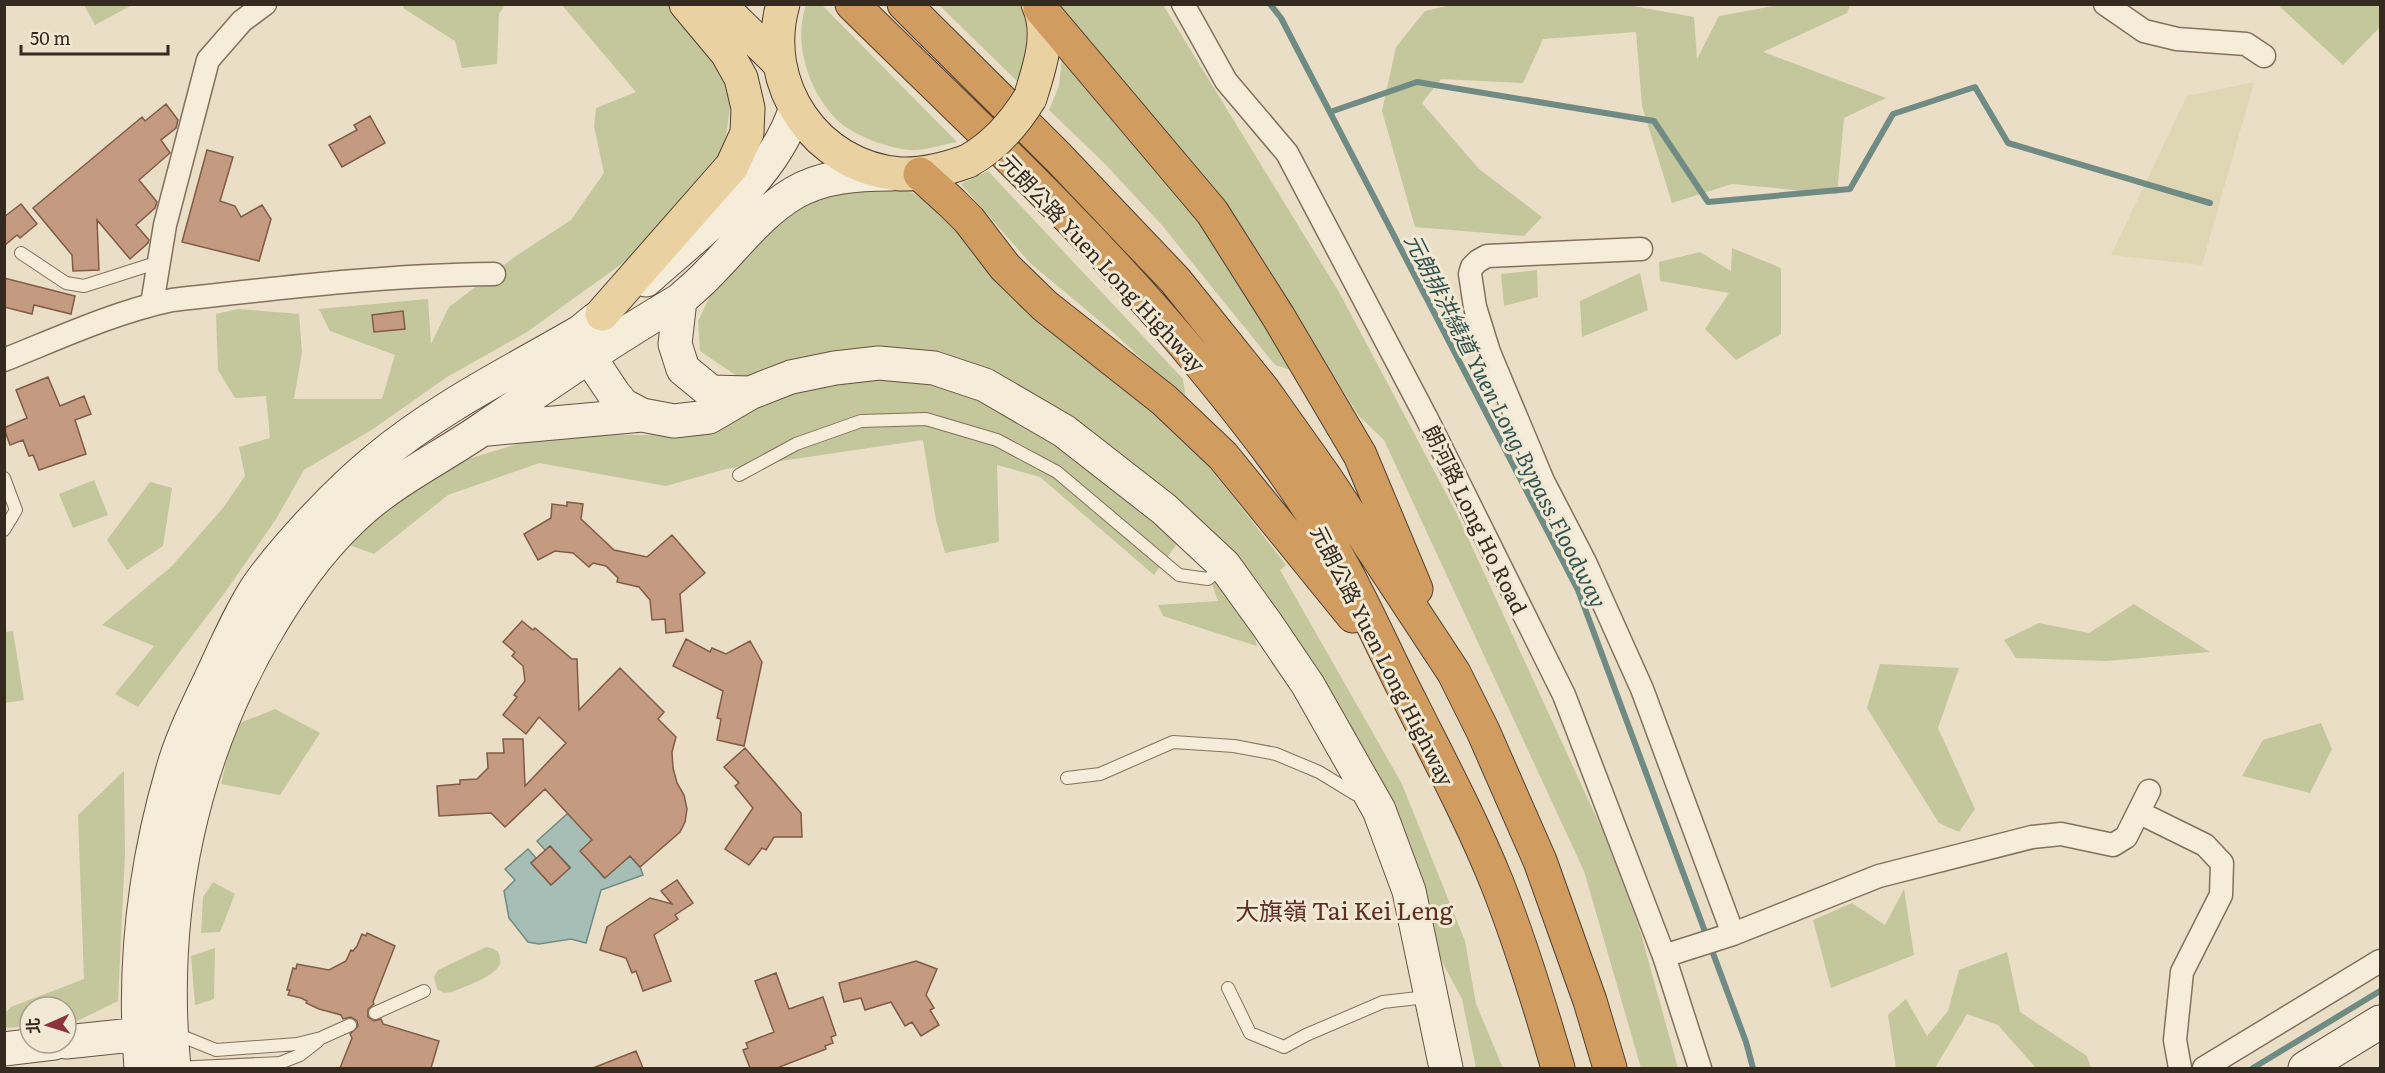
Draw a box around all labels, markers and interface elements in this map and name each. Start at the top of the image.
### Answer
scale bar [21,18,168,56]
text: 50 m [30,24,71,51]
street label: 元朗公路 Yuen Long Highway [994,146,1214,379]
water label: 元朗排洪繞道 Yuen Long Bypass Floodway [1398,227,1616,613]
street label: 朗河路 Long Ho Road [1418,419,1536,619]
street label: 元朗公路 Yuen Long Highway [1305,520,1464,791]
district label: 大旗嶺 Tai Kei Leng [1235,892,1454,927]
north arrow [18,995,78,1055]
text: 北 [20,1017,44,1034]

